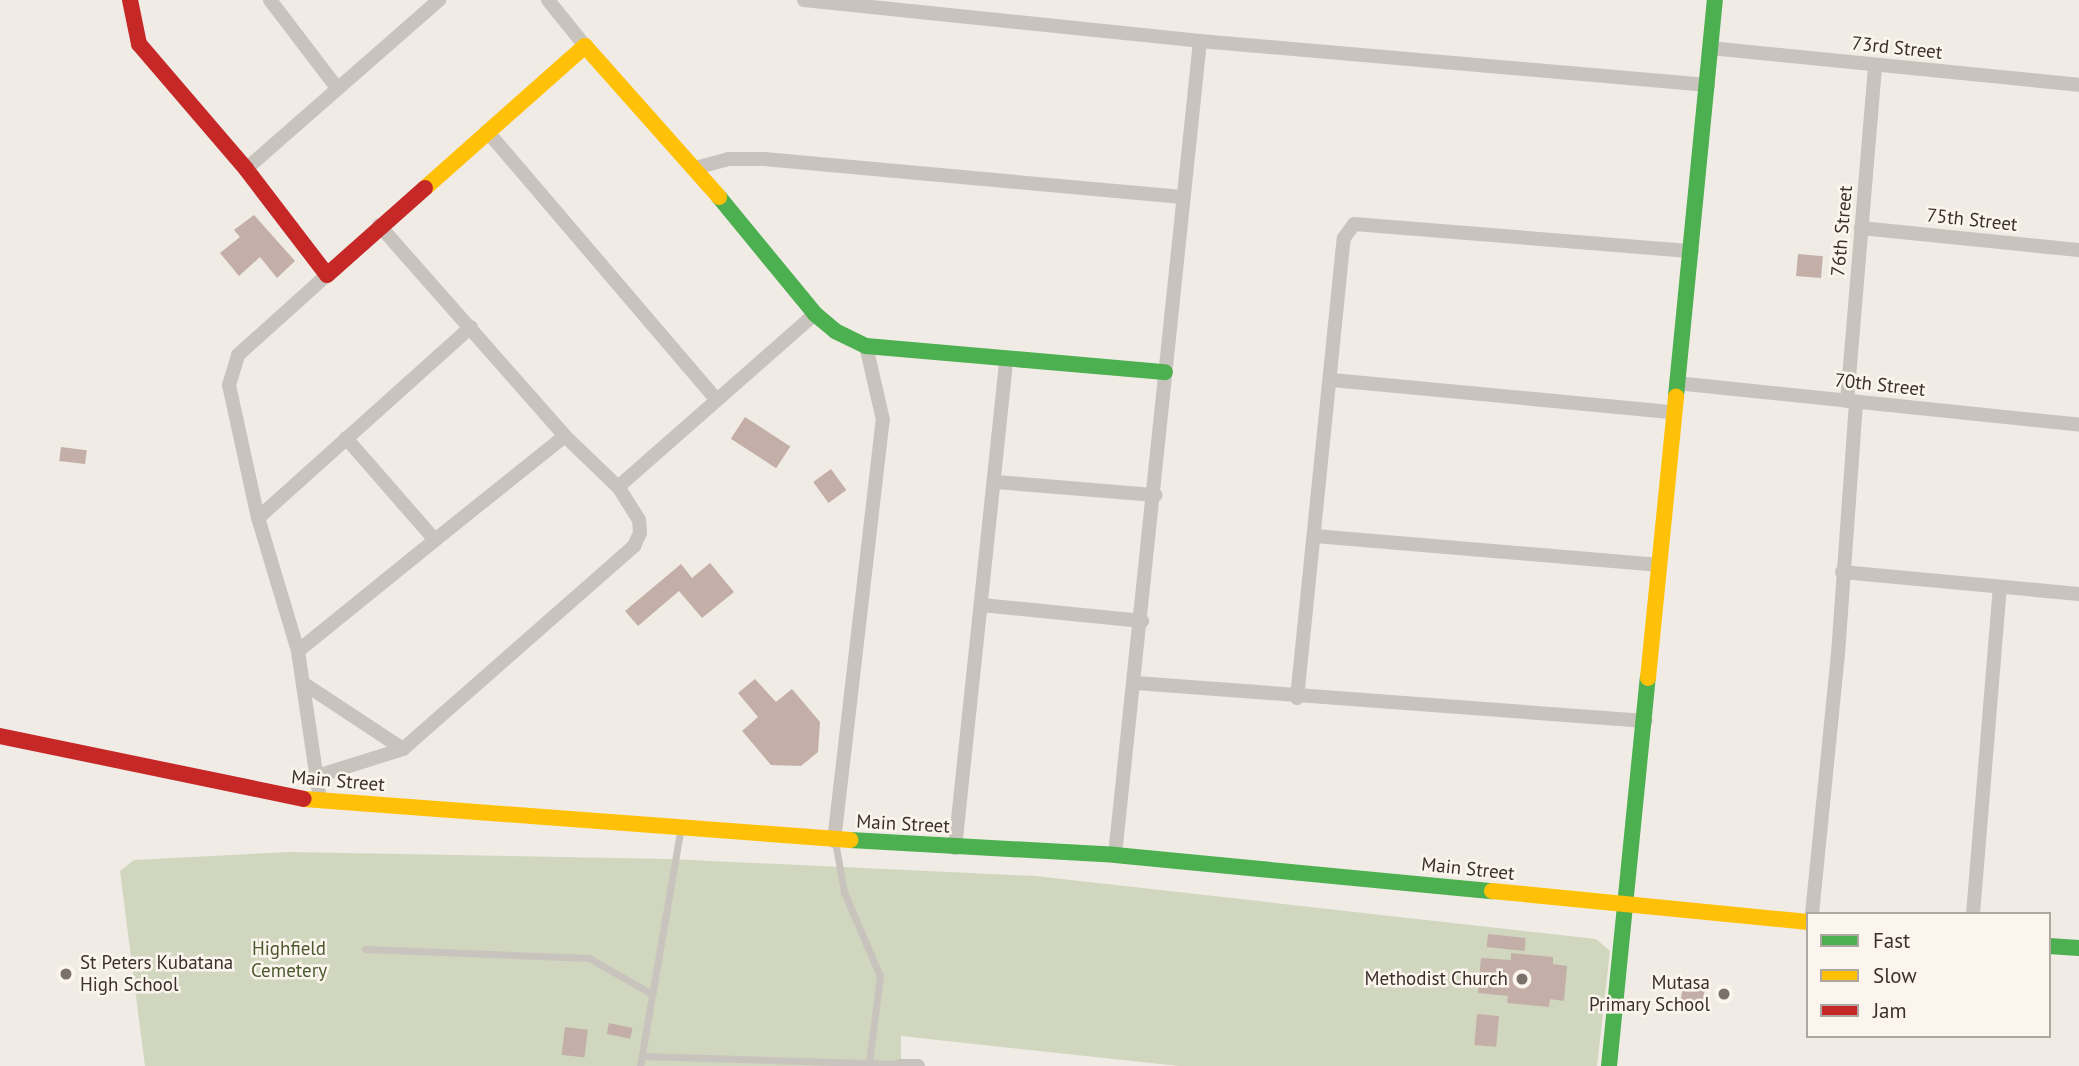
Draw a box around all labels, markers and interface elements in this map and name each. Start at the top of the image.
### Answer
street label: 73rd Street [1851,32,1943,64]
street label: 76th Street [1827,185,1857,277]
street label: 75th Street [1925,204,2019,236]
street label: 70th Street [1833,369,1927,401]
street label: Main Street [290,766,386,796]
street label: Main Street [856,810,950,838]
street label: Main Street [1420,853,1516,885]
legend [1806,912,2051,1038]
text: Fast [1873,927,1910,954]
park label: Highfield Cemetery [251,938,327,982]
place label: St Peters Kubatana High School [80,952,233,996]
text: Slow [1873,962,1917,989]
marker: St Peters Kubatana High School [58,966,74,982]
place label: Methodist Church [1365,968,1508,990]
marker: Methodist Church [1514,971,1530,987]
place label: Mutasa Primary School [1588,972,1710,1016]
marker: Mutasa Primary School [1716,986,1732,1002]
text: Jam [1873,997,1907,1024]

